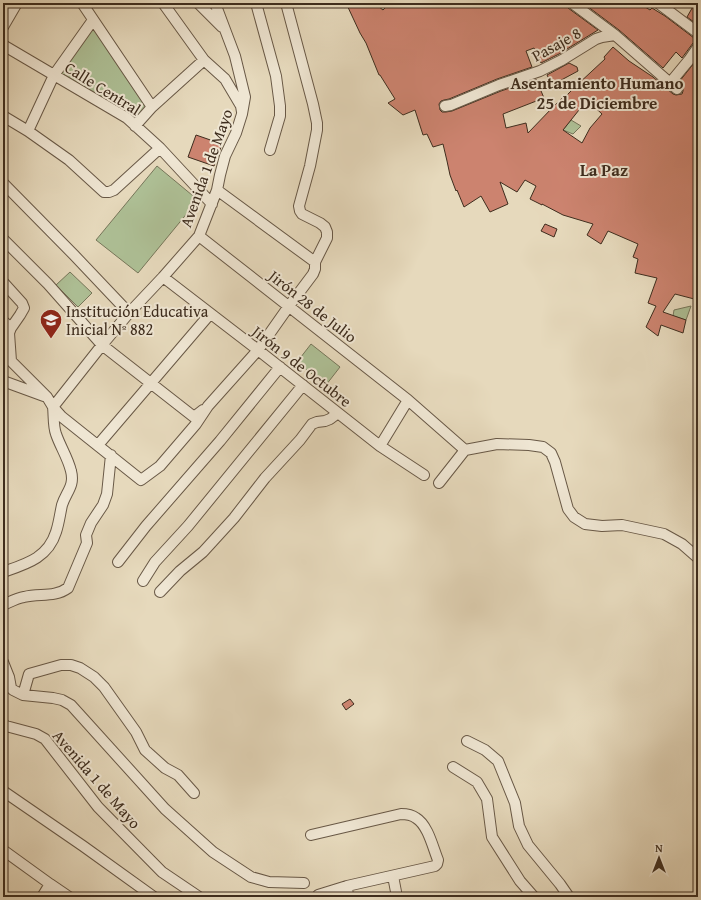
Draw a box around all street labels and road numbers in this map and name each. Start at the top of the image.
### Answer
street label: Pasaje 8 [527,20,585,67]
street label: Calle Central [60,55,146,121]
street label: Avenida 1 de Mayo [173,105,239,231]
street label: Jirón 28 de Julio [262,263,362,348]
street label: Jirón 9 de Octubre [245,318,357,413]
street label: Avenida 1 de Mayo [47,724,147,834]

